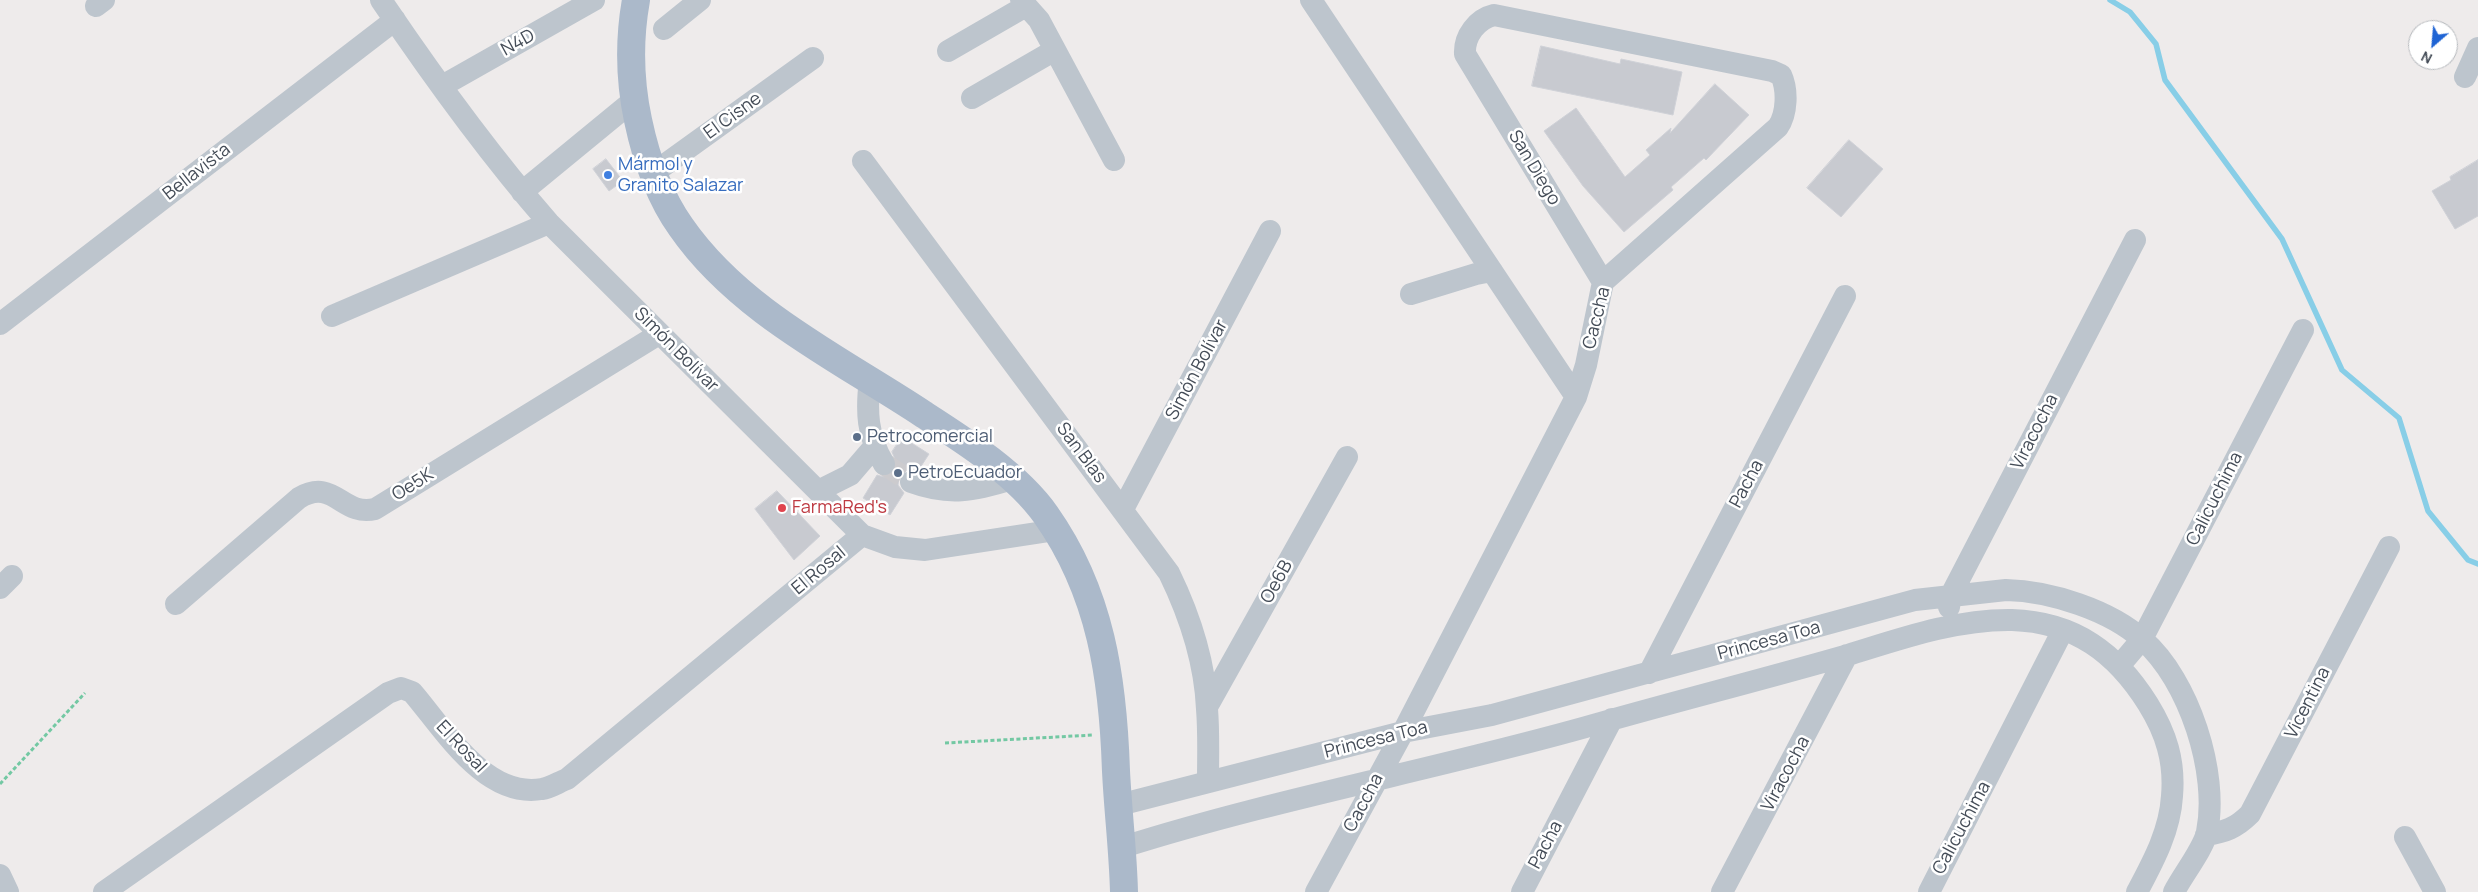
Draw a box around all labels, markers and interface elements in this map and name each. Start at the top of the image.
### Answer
north arrow [2408,20,2458,70]
street label: N4D [497,25,539,61]
text: N [2418,47,2435,69]
street label: El Cisne [700,88,766,144]
street label: San Diego [1503,127,1565,209]
street label: Bellavista [159,139,235,205]
place label: Mármol y Granito Salazar [618,154,744,196]
marker: Mármol y Granito Salazar [602,169,614,181]
street label: Caccha [1579,285,1615,351]
street label: Simón Bolívar [629,303,723,397]
street label: Simón Bolívar [1161,316,1233,424]
street label: Viracocha [2007,391,2063,473]
street label: San Blas [1051,419,1111,487]
place label: Petrocomercial [867,426,993,448]
marker: Petrocomercial [851,431,863,443]
street label: Calicuchima [2182,449,2248,549]
street label: Pacha [1725,456,1769,512]
place label: PetroEcuador [908,462,1022,484]
street label: Oe5K [388,464,438,506]
marker: PetroEcuador [892,467,904,479]
place label: FarmaRed's [792,497,887,519]
marker: FarmaRed's [776,502,788,514]
street label: El Rosal [788,542,850,600]
street label: Oe6B [1256,557,1298,607]
street label: Princesa Toa [1715,617,1823,665]
street label: Vicentina [2281,664,2335,742]
street label: El Rosal [431,716,491,778]
street label: Princesa Toa [1322,717,1430,763]
street label: Viracocha [1757,733,1815,815]
street label: Caccha [1340,770,1388,836]
street label: Calicuchima [1929,778,1995,878]
street label: Pacha [1524,817,1568,873]

